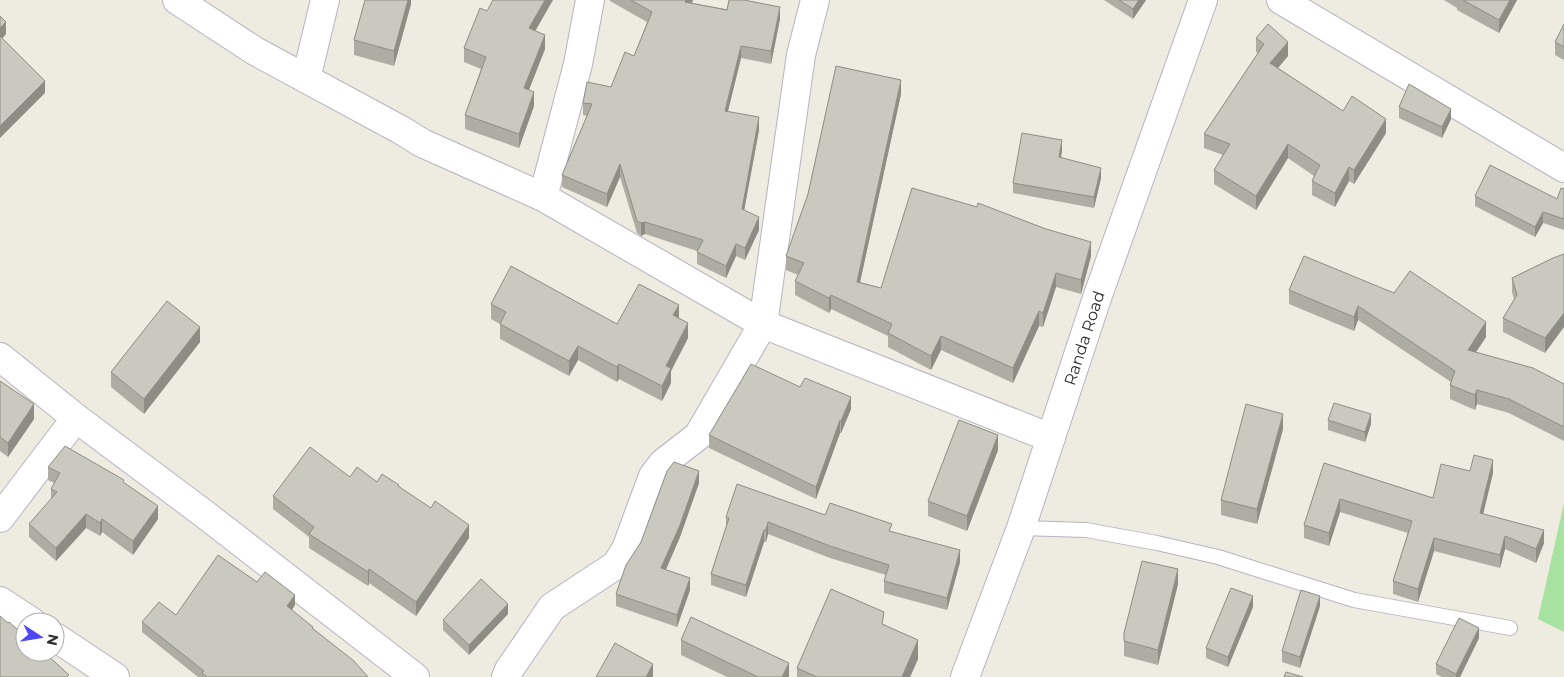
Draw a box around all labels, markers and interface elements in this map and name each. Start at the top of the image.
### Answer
street label: Randa Road [1060,289,1109,388]
north arrow [15,612,65,662]
text: N [43,632,63,647]

